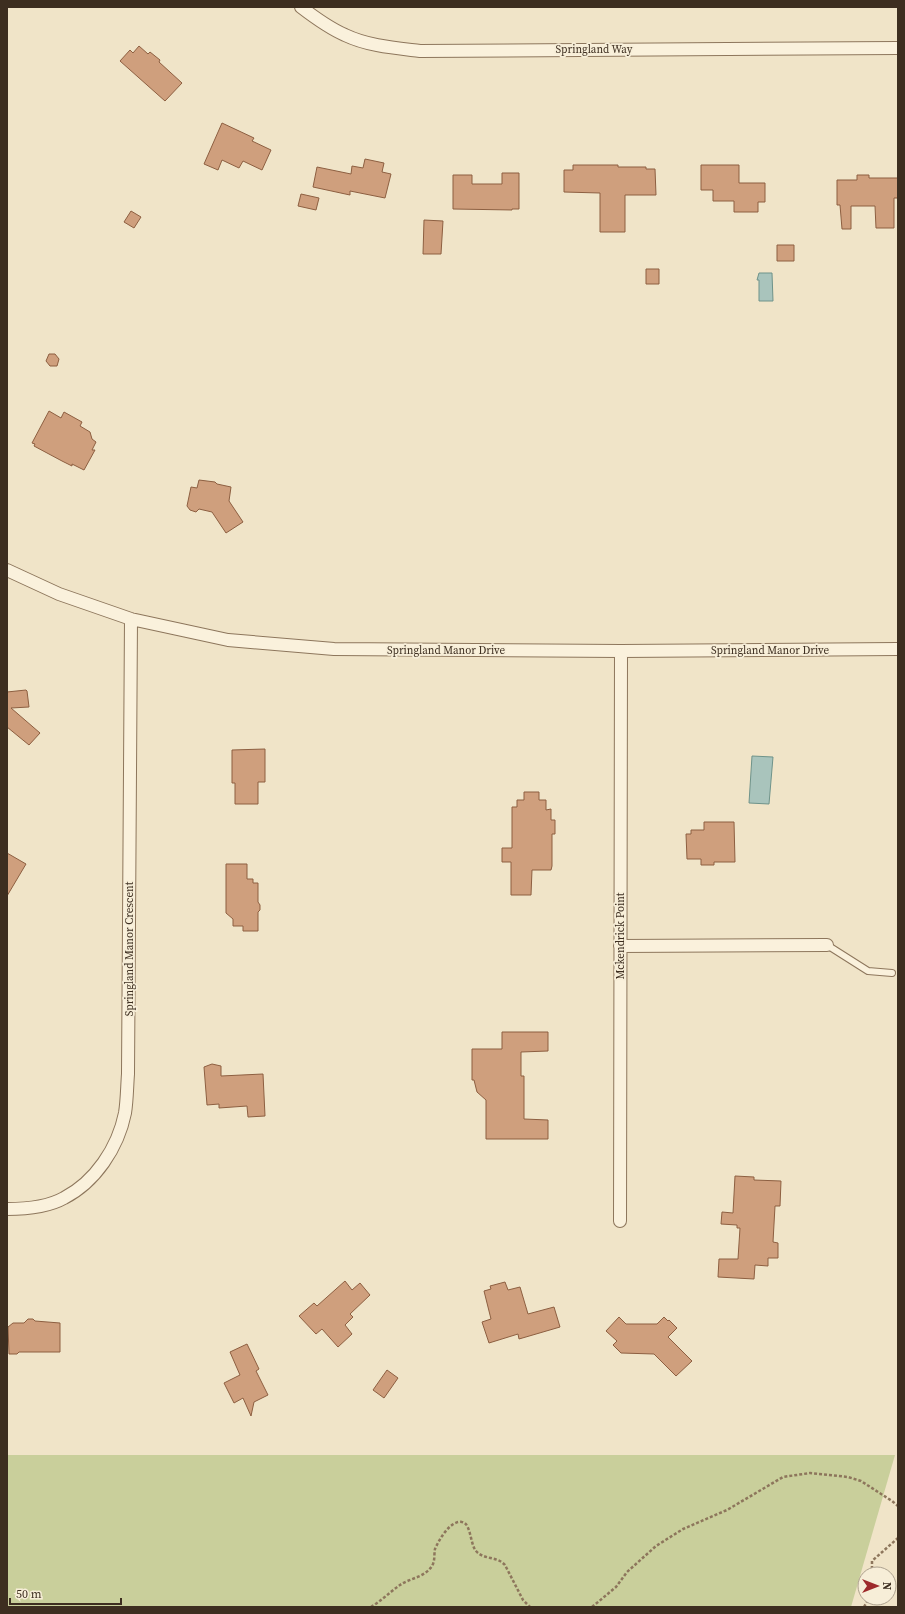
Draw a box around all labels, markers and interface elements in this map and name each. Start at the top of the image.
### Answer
street label: Springland Way [556,42,633,57]
street label: Springland Manor Drive [387,643,505,658]
street label: Springland Manor Drive [711,643,829,658]
street label: Springland Manor Crescent [122,881,137,1016]
street label: Mckendrick Point [613,892,628,979]
north arrow [857,1566,897,1606]
scale bar [10,1580,121,1606]
text: N [879,1582,894,1590]
text: 50 m [16,1586,42,1602]

